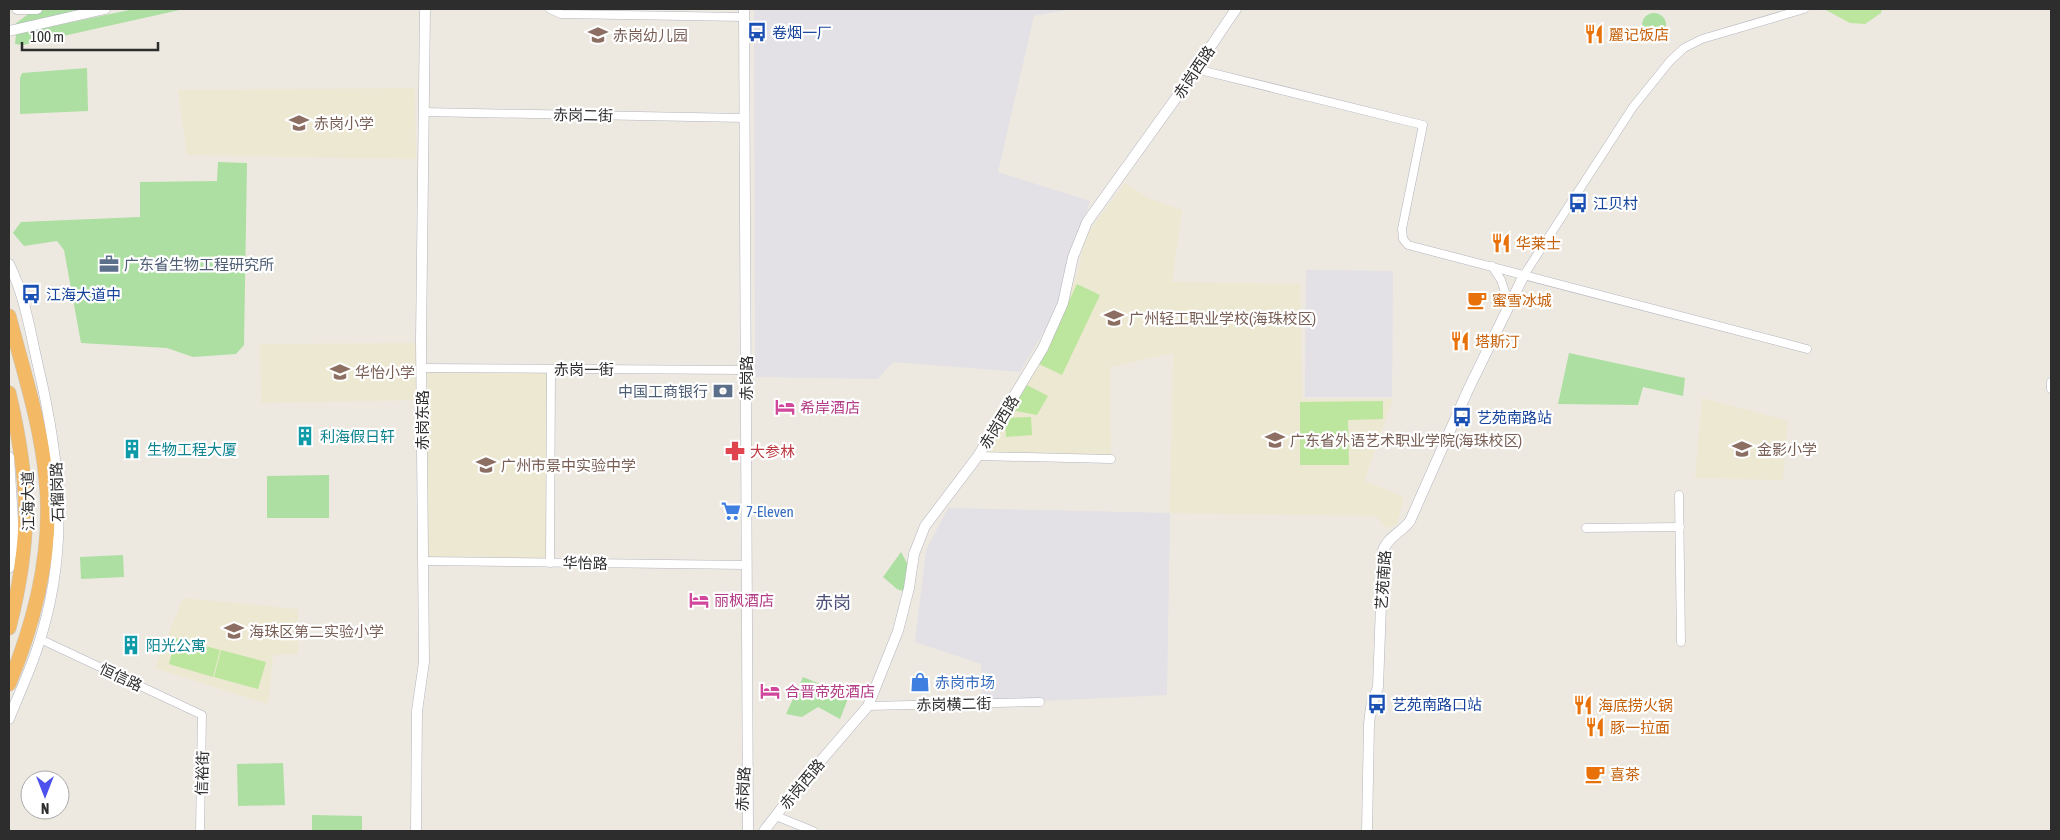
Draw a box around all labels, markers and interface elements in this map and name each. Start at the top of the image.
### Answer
scale bar [22,20,159,52]
bus stop icon: 卷烟一厂 [746,21,768,43]
restaurant icon: 麗记饭店 [1583,23,1605,45]
school or university icon: 赤岗幼儿园 [587,24,609,46]
place label: 卷烟一厂 [772,24,832,41]
place label: 麗记饭店 [1609,26,1669,43]
place label: 赤岗幼儿园 [613,27,688,44]
text: 100 m [30,28,64,45]
street label: 赤岗西路 [1170,42,1218,102]
street label: 赤岗二街 [553,106,613,124]
school or university icon: 赤岗小学 [288,112,310,134]
place label: 赤岗小学 [314,115,374,132]
bus stop icon: 江贝村 [1567,192,1589,214]
place label: 江贝村 [1593,195,1638,212]
restaurant icon: 华莱士 [1490,232,1512,254]
place label: 华莱士 [1516,235,1561,252]
office icon: 广东省生物工程研究所 [98,253,120,275]
place label: 广东省生物工程研究所 [124,256,274,273]
bus stop icon: 江海大道中 [20,283,42,305]
place label: 江海大道中 [46,286,121,303]
cafe icon: 蜜雪冰城 [1466,289,1488,311]
place label: 蜜雪冰城 [1492,292,1552,309]
school or university icon: 广州轻工职业学校(海珠校区) [1103,307,1125,329]
place label: 广州轻工职业学校(海珠校区) [1129,310,1316,327]
restaurant icon: 塔斯汀 [1449,330,1471,352]
place label: 塔斯汀 [1475,333,1520,350]
street label: 赤岗路 [738,355,755,401]
school or university icon: 华怡小学 [329,361,351,383]
street label: 赤岗一街 [554,361,614,378]
place label: 华怡小学 [355,364,415,381]
bank icon: 中国工商银行 [712,380,734,402]
place label: 中国工商银行 [618,383,708,400]
street label: 赤岗东路 [414,390,431,450]
street label: 赤岗西路 [976,392,1022,452]
hotel icon: 希岸酒店 [774,396,796,418]
place label: 希岸酒店 [800,399,860,416]
bus stop icon: 艺苑南路站 [1451,406,1473,428]
place label: 艺苑南路站 [1477,409,1552,426]
building icon: 利海假日轩 [294,425,316,447]
place label: 利海假日轩 [320,428,395,445]
school or university icon: 广东省外语艺术职业学院(海珠校区) [1264,429,1286,451]
place label: 广东省外语艺术职业学院(海珠校区) [1290,432,1522,449]
building icon: 生物工程大厦 [121,438,143,460]
school or university icon: 金影小学 [1731,438,1753,460]
pharmacy icon: 大参林 [724,440,746,462]
place label: 生物工程大厦 [147,441,237,458]
place label: 金影小学 [1757,441,1817,458]
place label: 大参林 [750,443,795,460]
school or university icon: 广州市景中实验中学 [475,454,497,476]
place label: 广州市景中实验中学 [501,457,636,474]
street label: 石榴岗路 [47,462,67,522]
street label: 江海大道 [19,471,37,531]
supermarket icon: 7-Eleven [720,500,742,522]
place label: 7-Eleven [746,503,794,520]
street label: 艺苑南路 [1372,549,1394,611]
street label: 华怡路 [562,554,608,572]
hotel icon: 丽枫酒店 [688,589,710,611]
place label: 丽枫酒店 [714,592,774,609]
district label: 赤岗 [815,592,851,613]
school or university icon: 海珠区第二实验小学 [223,620,245,642]
place label: 海珠区第二实验小学 [249,623,384,640]
building icon: 阳光公寓 [120,634,142,656]
place label: 阳光公寓 [146,637,206,654]
street label: 恒信路 [97,660,145,694]
shop icon: 赤岗市场 [909,671,931,693]
place label: 赤岗市场 [935,674,995,691]
hotel icon: 合晋帝苑酒店 [759,680,781,702]
place label: 合晋帝苑酒店 [785,683,875,700]
bus stop icon: 艺苑南路口站 [1366,693,1388,715]
restaurant icon: 海底捞火锅 [1572,694,1594,716]
street label: 赤岗横二街 [916,695,992,713]
place label: 艺苑南路口站 [1392,696,1482,713]
place label: 海底捞火锅 [1598,697,1673,714]
restaurant icon: 豚一拉面 [1584,716,1606,738]
place label: 豚一拉面 [1610,719,1670,736]
street label: 信裕街 [193,750,211,796]
street label: 赤岗西路 [776,756,828,812]
cafe icon: 喜茶 [1584,763,1606,785]
street label: 赤岗路 [733,766,753,812]
place label: 喜茶 [1610,766,1640,783]
north arrow [20,770,70,820]
text: N [41,800,49,816]

